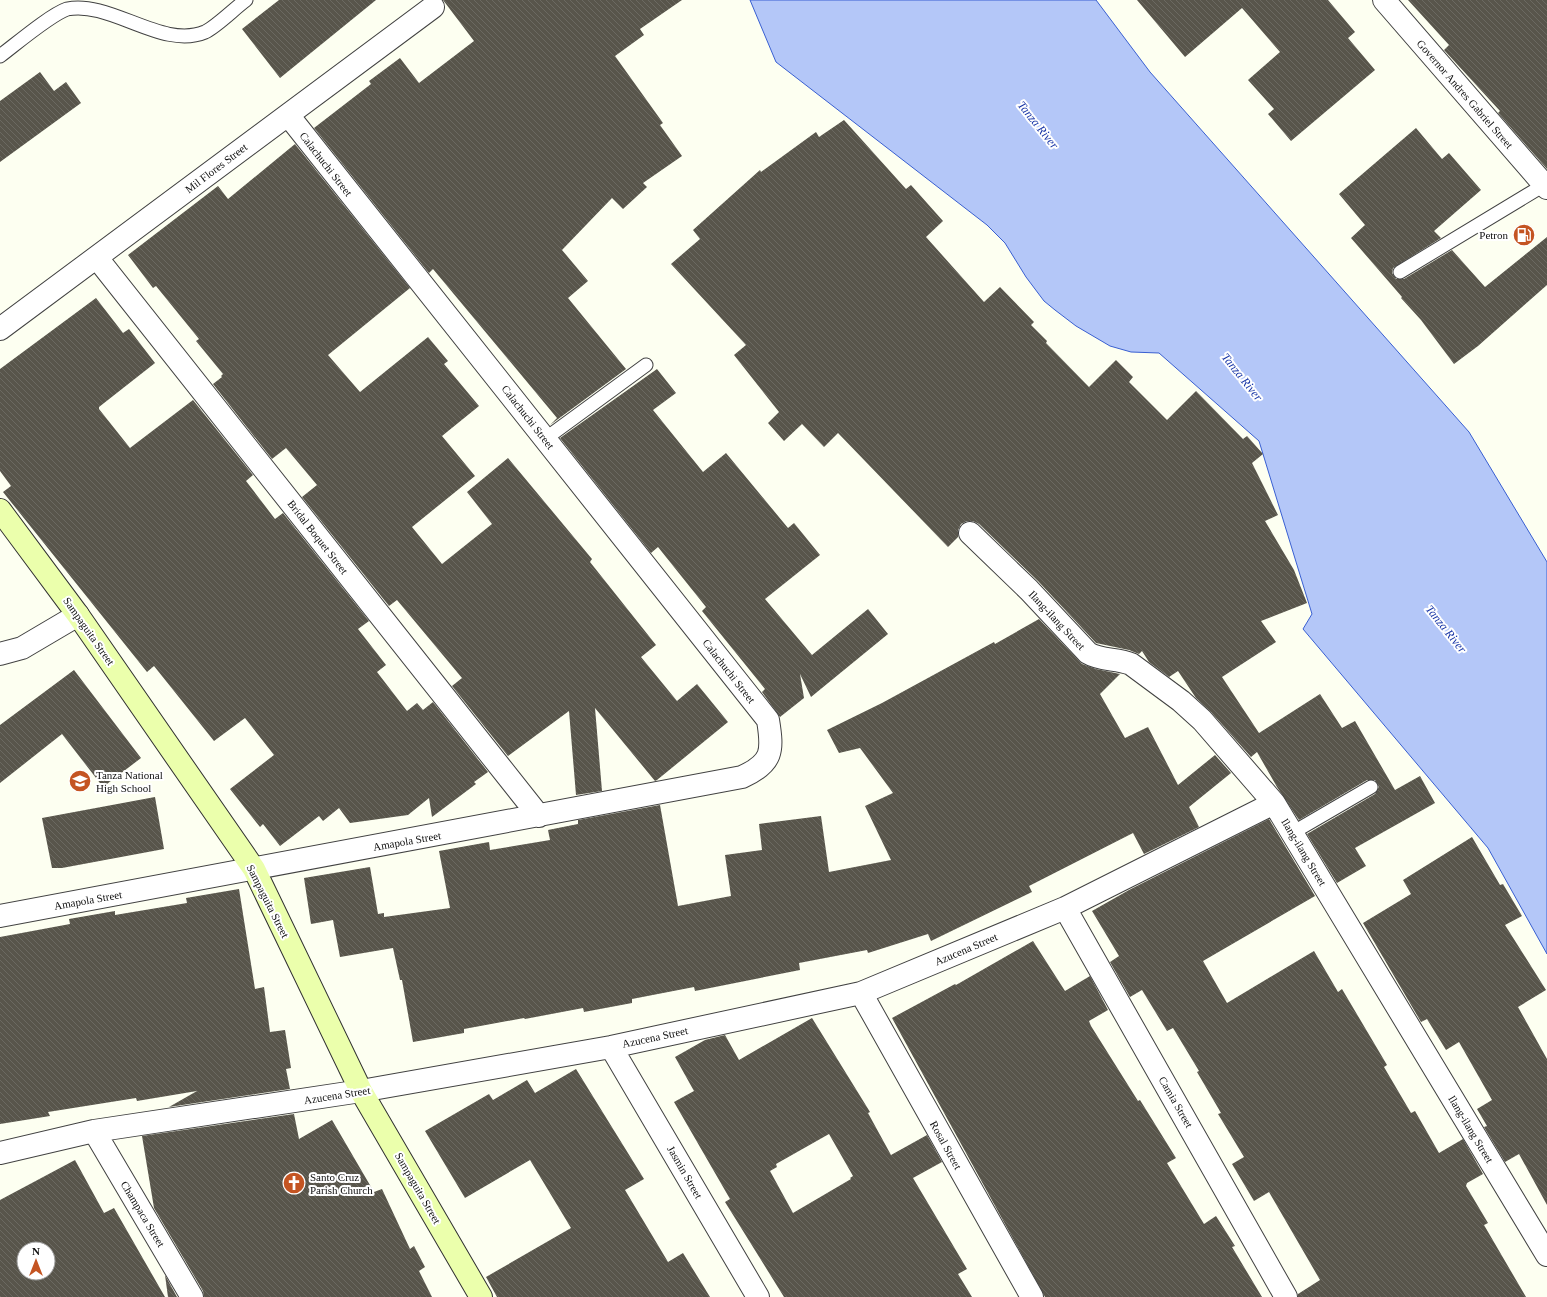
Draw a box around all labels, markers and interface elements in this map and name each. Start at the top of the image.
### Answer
street label: Governor Andres Gabriel Street [1414,37,1516,151]
water label: Tanza River [1015,98,1062,152]
street label: Calachuchi Street [297,130,355,198]
street label: Mil Flores Street [183,141,249,195]
fuel station icon: Petron [1511,222,1537,248]
place label: Petron [1479,229,1508,241]
water label: Tanza River [1219,350,1266,404]
street label: Calachuchi Street [499,383,557,451]
street label: Bridal Boquet Street [285,498,351,576]
street label: Ilang-ilang Street [1026,588,1088,652]
street label: Sampaguita Street [61,595,117,667]
water label: Tanza River [1423,602,1470,656]
street label: Calachuchi Street [700,637,758,705]
school or university icon: Tanza National High School [67,768,93,794]
place label: Tanza National High School [96,769,163,794]
street label: Ilang-ilang Street [1279,816,1329,888]
street label: Amapola Street [372,829,442,853]
street label: Sampaguita Street [244,862,292,940]
street label: Amapola Street [53,888,123,912]
street label: Azucena Street [933,930,999,968]
street label: Azucena Street [621,1024,689,1050]
street label: Camia Street [1157,1074,1195,1130]
street label: Azucena Street [303,1084,371,1106]
street label: Ilang-ilang Street [1446,1093,1496,1165]
street label: Rosal Street [928,1119,964,1171]
street label: Jasmin Street [665,1143,705,1201]
street label: Sampaguita Street [393,1150,443,1226]
church icon: Santo Cruz Parish Church [281,1170,307,1196]
place label: Santo Cruz Parish Church [310,1171,373,1196]
street label: Champaca Street [119,1179,167,1249]
north arrow [16,1241,56,1281]
text: N [32,1245,40,1257]

